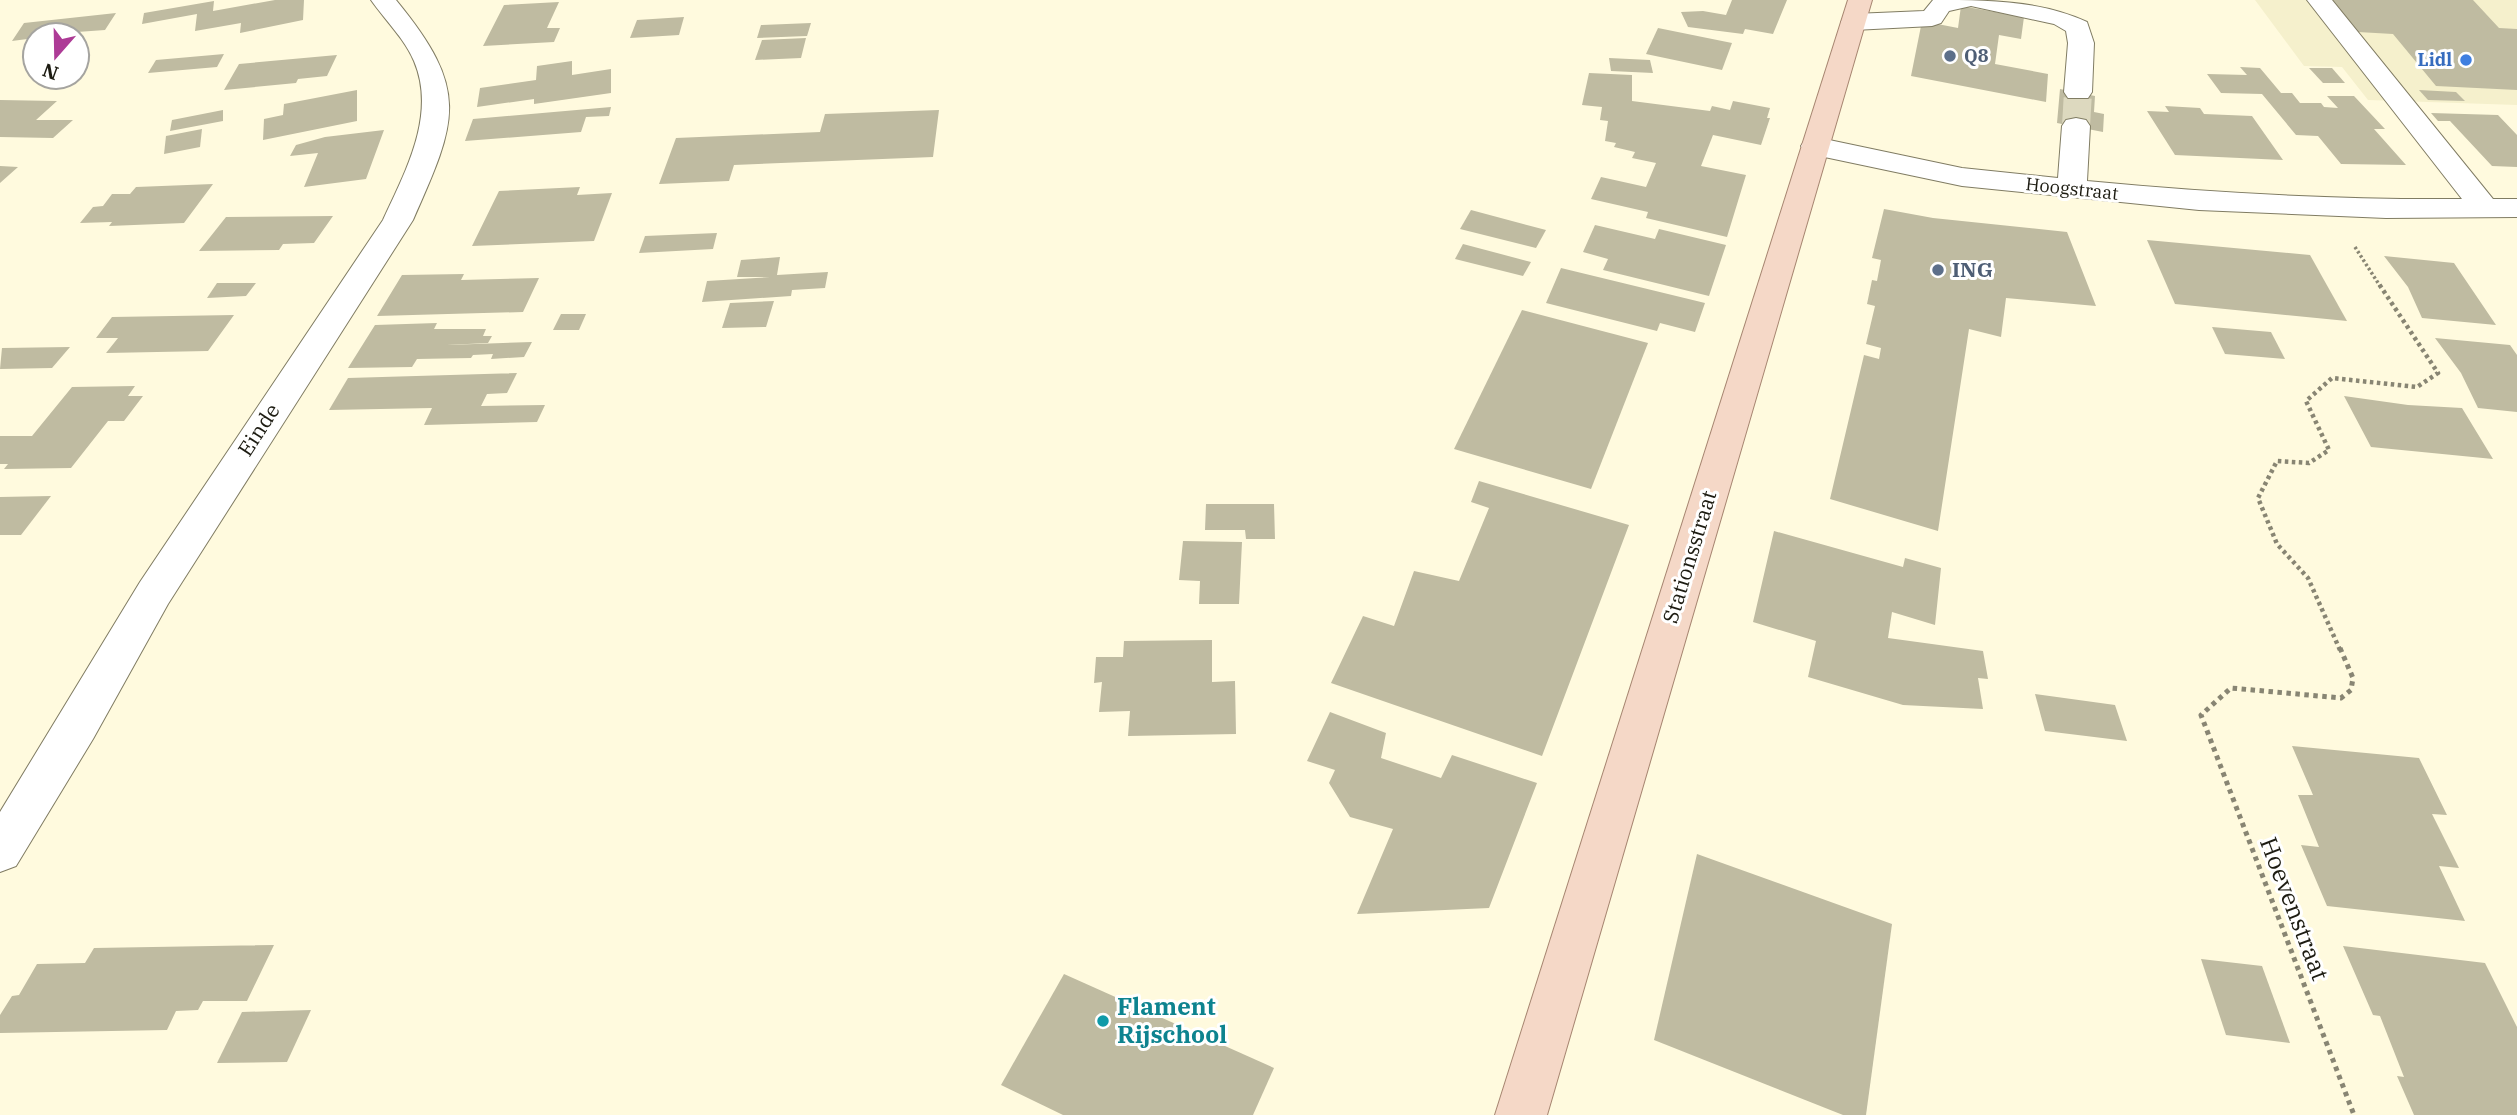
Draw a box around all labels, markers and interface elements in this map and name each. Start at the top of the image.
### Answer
north arrow [21,21,91,91]
place label: Q8 [1964,44,1989,67]
marker: Q8 [1942,48,1958,64]
place label: Lidl [2418,48,2452,71]
marker: Lidl [2458,52,2474,68]
text: N [39,58,61,86]
street label: Hoogstraat [2024,172,2120,205]
place label: ING [1952,255,1993,283]
marker: ING [1930,262,1946,278]
street label: Einde [231,398,286,461]
street label: Stationsstraat [1656,487,1723,626]
street label: Hoevenstraat [2253,832,2337,985]
place label: Flament Rijschool [1117,990,1227,1050]
marker: Flament Rijschool [1095,1013,1111,1029]

